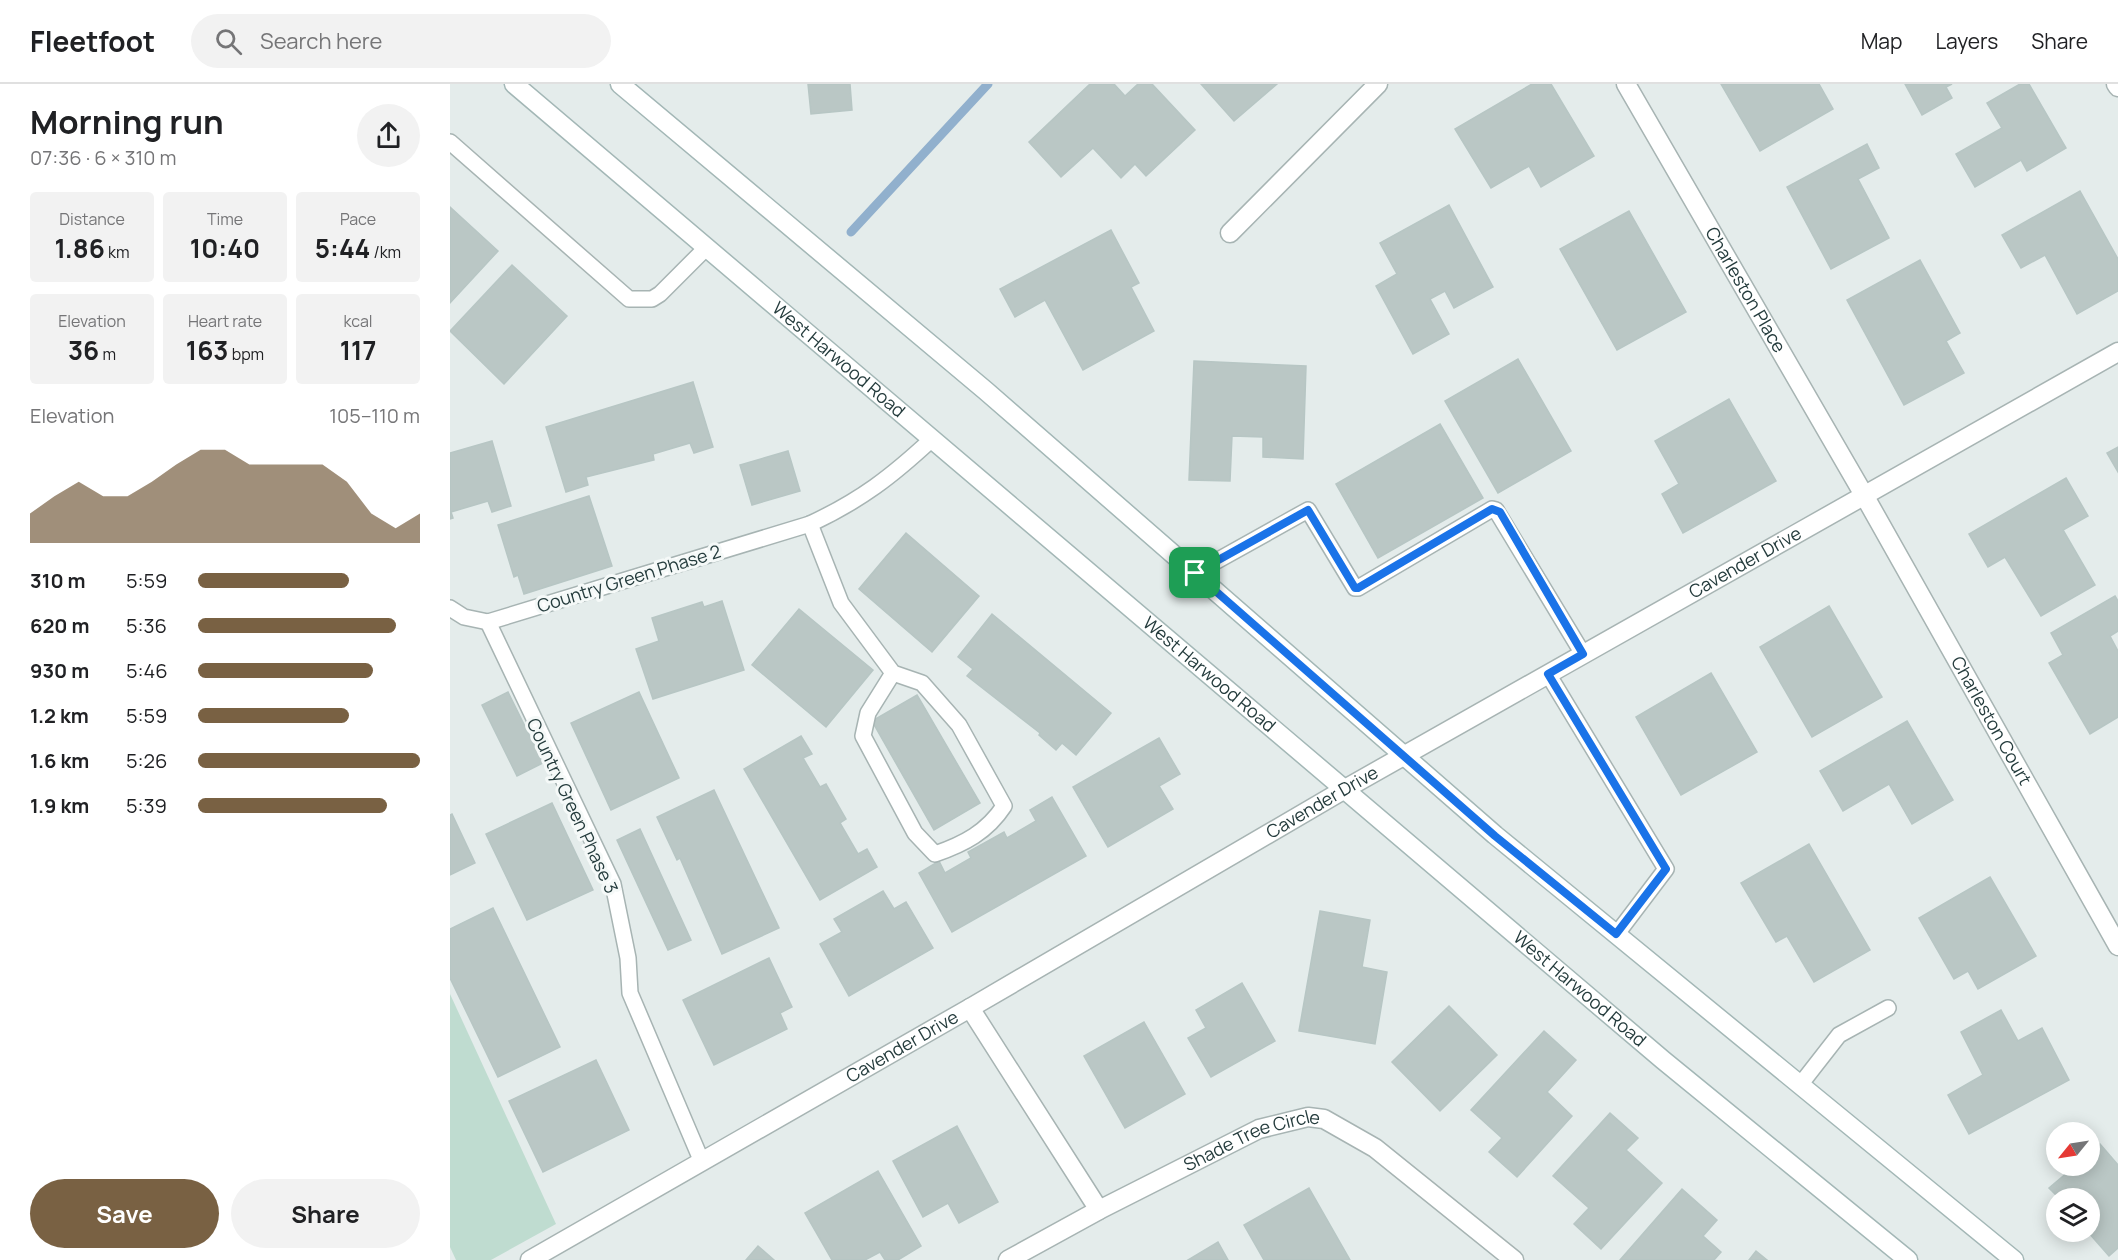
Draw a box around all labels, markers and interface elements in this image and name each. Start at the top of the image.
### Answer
search box [191,14,611,68]
text: Fleetfoot [30,22,155,60]
icon: search [212,25,245,58]
text: Search here [260,26,382,56]
text: Map [1861,27,1902,55]
text: Layers [1935,27,1998,55]
text: Share [2031,27,2088,55]
text: Morning run [30,99,224,144]
button: share [357,104,420,167]
text: 07:36 · 6 × 310 m [30,144,176,171]
text: Distance [59,208,125,230]
text: Time [207,208,243,230]
text: Pace [340,208,376,230]
street label: Charleston Place [1700,222,1792,357]
text: 1.86 [54,230,105,266]
text: 10:40 [190,230,260,266]
text: 5:44 [315,230,370,266]
text: km [105,241,130,263]
text: /km [370,241,401,263]
street label: West Harwood Road [768,296,911,422]
text: Elevation [58,310,126,332]
text: Heart rate [188,310,262,332]
text: kcal [343,310,373,332]
text: 36 [68,332,99,368]
text: 163 [186,332,228,368]
text: 117 [340,332,376,368]
text: m [99,343,116,365]
text: bpm [228,343,264,365]
text: Elevation [30,402,114,429]
text: 105–110 m [329,402,420,429]
street label: Cavender Drive [1684,521,1805,603]
street label: Country Green Phase 2 [534,539,724,617]
pin [1169,547,1220,598]
icon: arrive [1178,556,1211,589]
text: 310 m [30,567,86,594]
text: 5:59 [126,567,168,594]
street label: West Harwood Road [1138,610,1281,737]
text: 620 m [30,612,89,639]
text: 5:36 [126,612,167,639]
street label: Charleston Court [1946,652,2038,789]
text: 930 m [30,657,89,684]
text: 5:46 [126,657,168,684]
text: 1.2 km [30,702,89,729]
text: 5:59 [126,702,168,729]
street label: Country Green Phase 3 [522,714,624,897]
text: 1.6 km [30,747,89,774]
text: 5:26 [126,747,167,774]
street label: Cavender Drive [1261,760,1382,843]
text: 1.9 km [30,792,89,819]
text: 5:39 [126,792,167,819]
street label: West Harwood Road [1509,925,1652,1052]
street label: Cavender Drive [841,1004,962,1088]
street label: Shade Tree Circle [1179,1104,1322,1176]
north arrow [2046,1122,2100,1176]
map controls [2046,1122,2100,1242]
button: Save [30,1179,219,1248]
button: Share [231,1179,420,1248]
button: layers [2046,1188,2100,1242]

